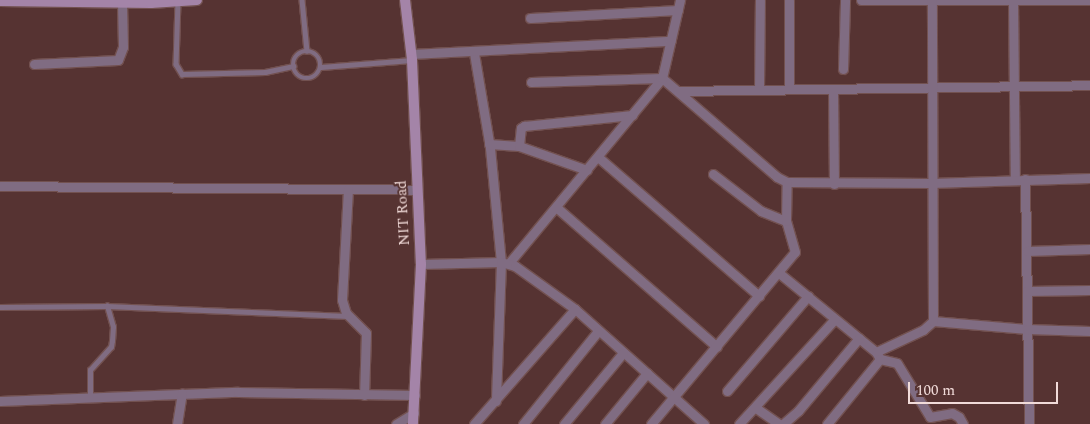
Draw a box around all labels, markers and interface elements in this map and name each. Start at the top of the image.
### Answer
street label: NIT Road [392,180,414,246]
scale bar [910,372,1060,404]
text: 100 m [916,379,955,402]

